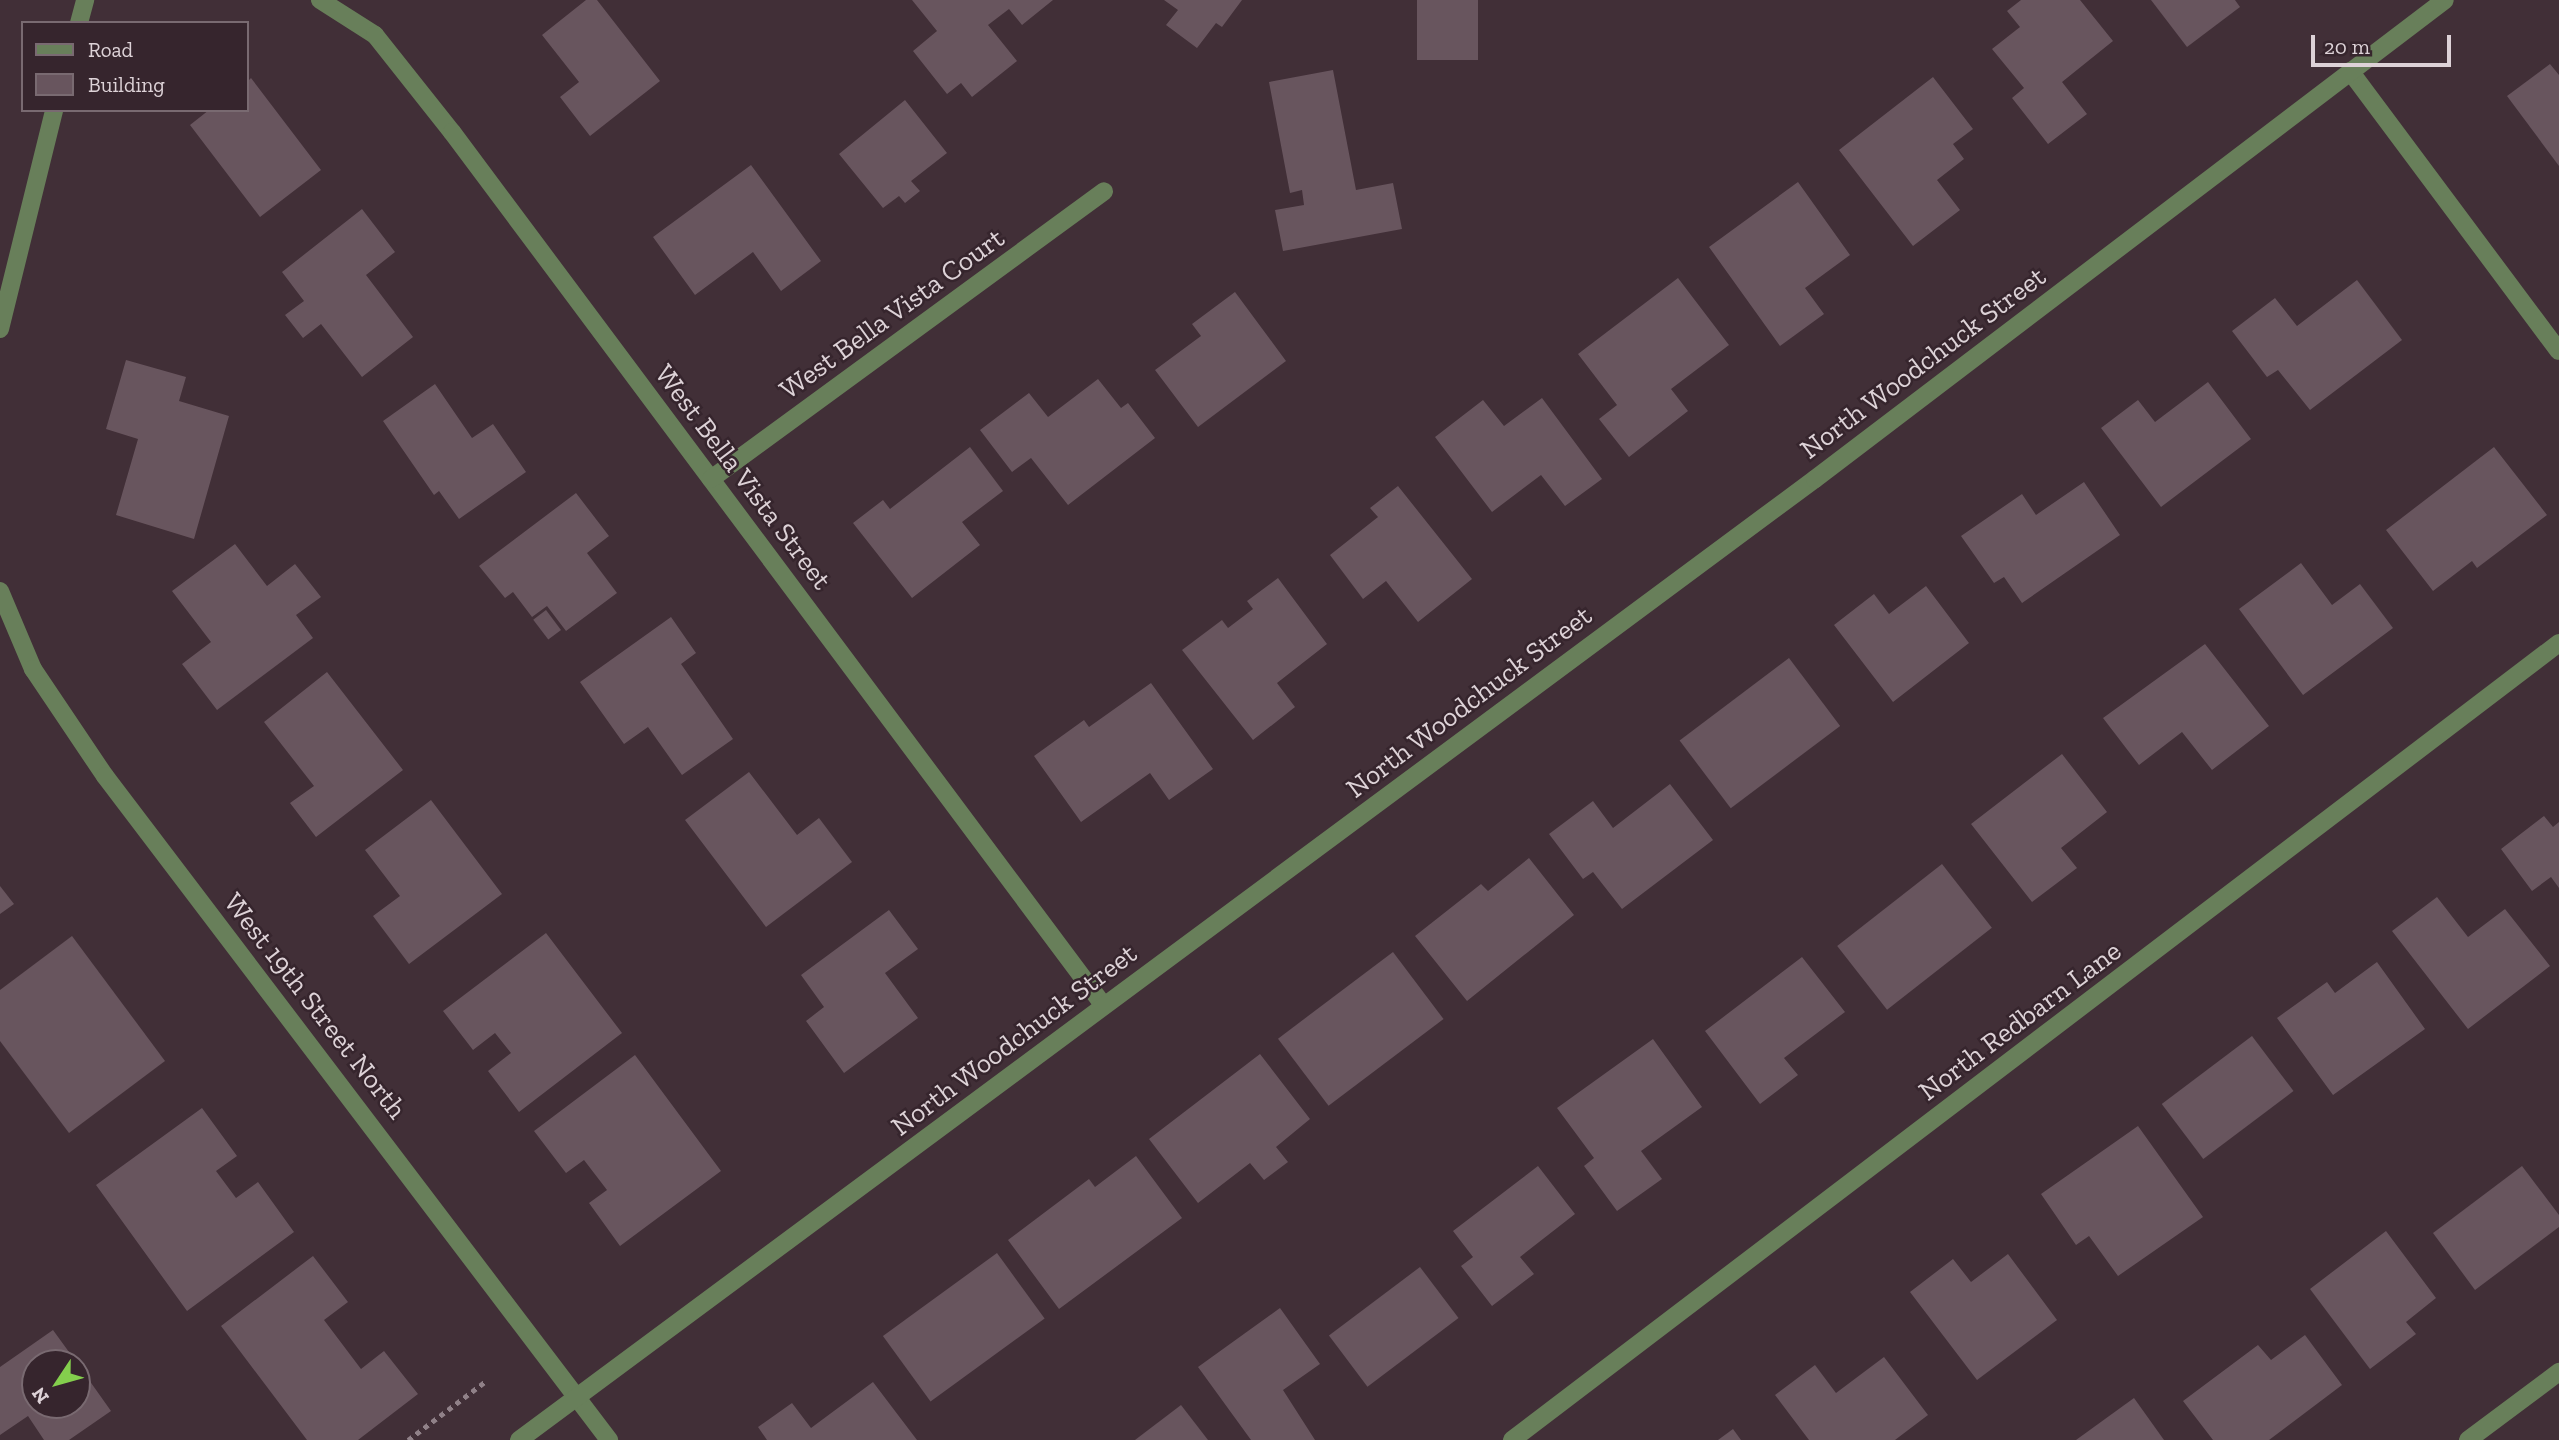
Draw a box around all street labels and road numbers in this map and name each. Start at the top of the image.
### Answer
street label: West Bella Vista Court [773,221,1011,407]
street label: North Woodchuck Street [1793,259,2053,467]
street label: West Bella Vista Street [647,358,839,596]
street label: North Woodchuck Street [1339,598,1599,806]
street label: West 19th Street North [216,886,414,1126]
street label: North Redbarn Lane [1912,934,2128,1108]
street label: North Woodchuck Street [884,936,1144,1144]

